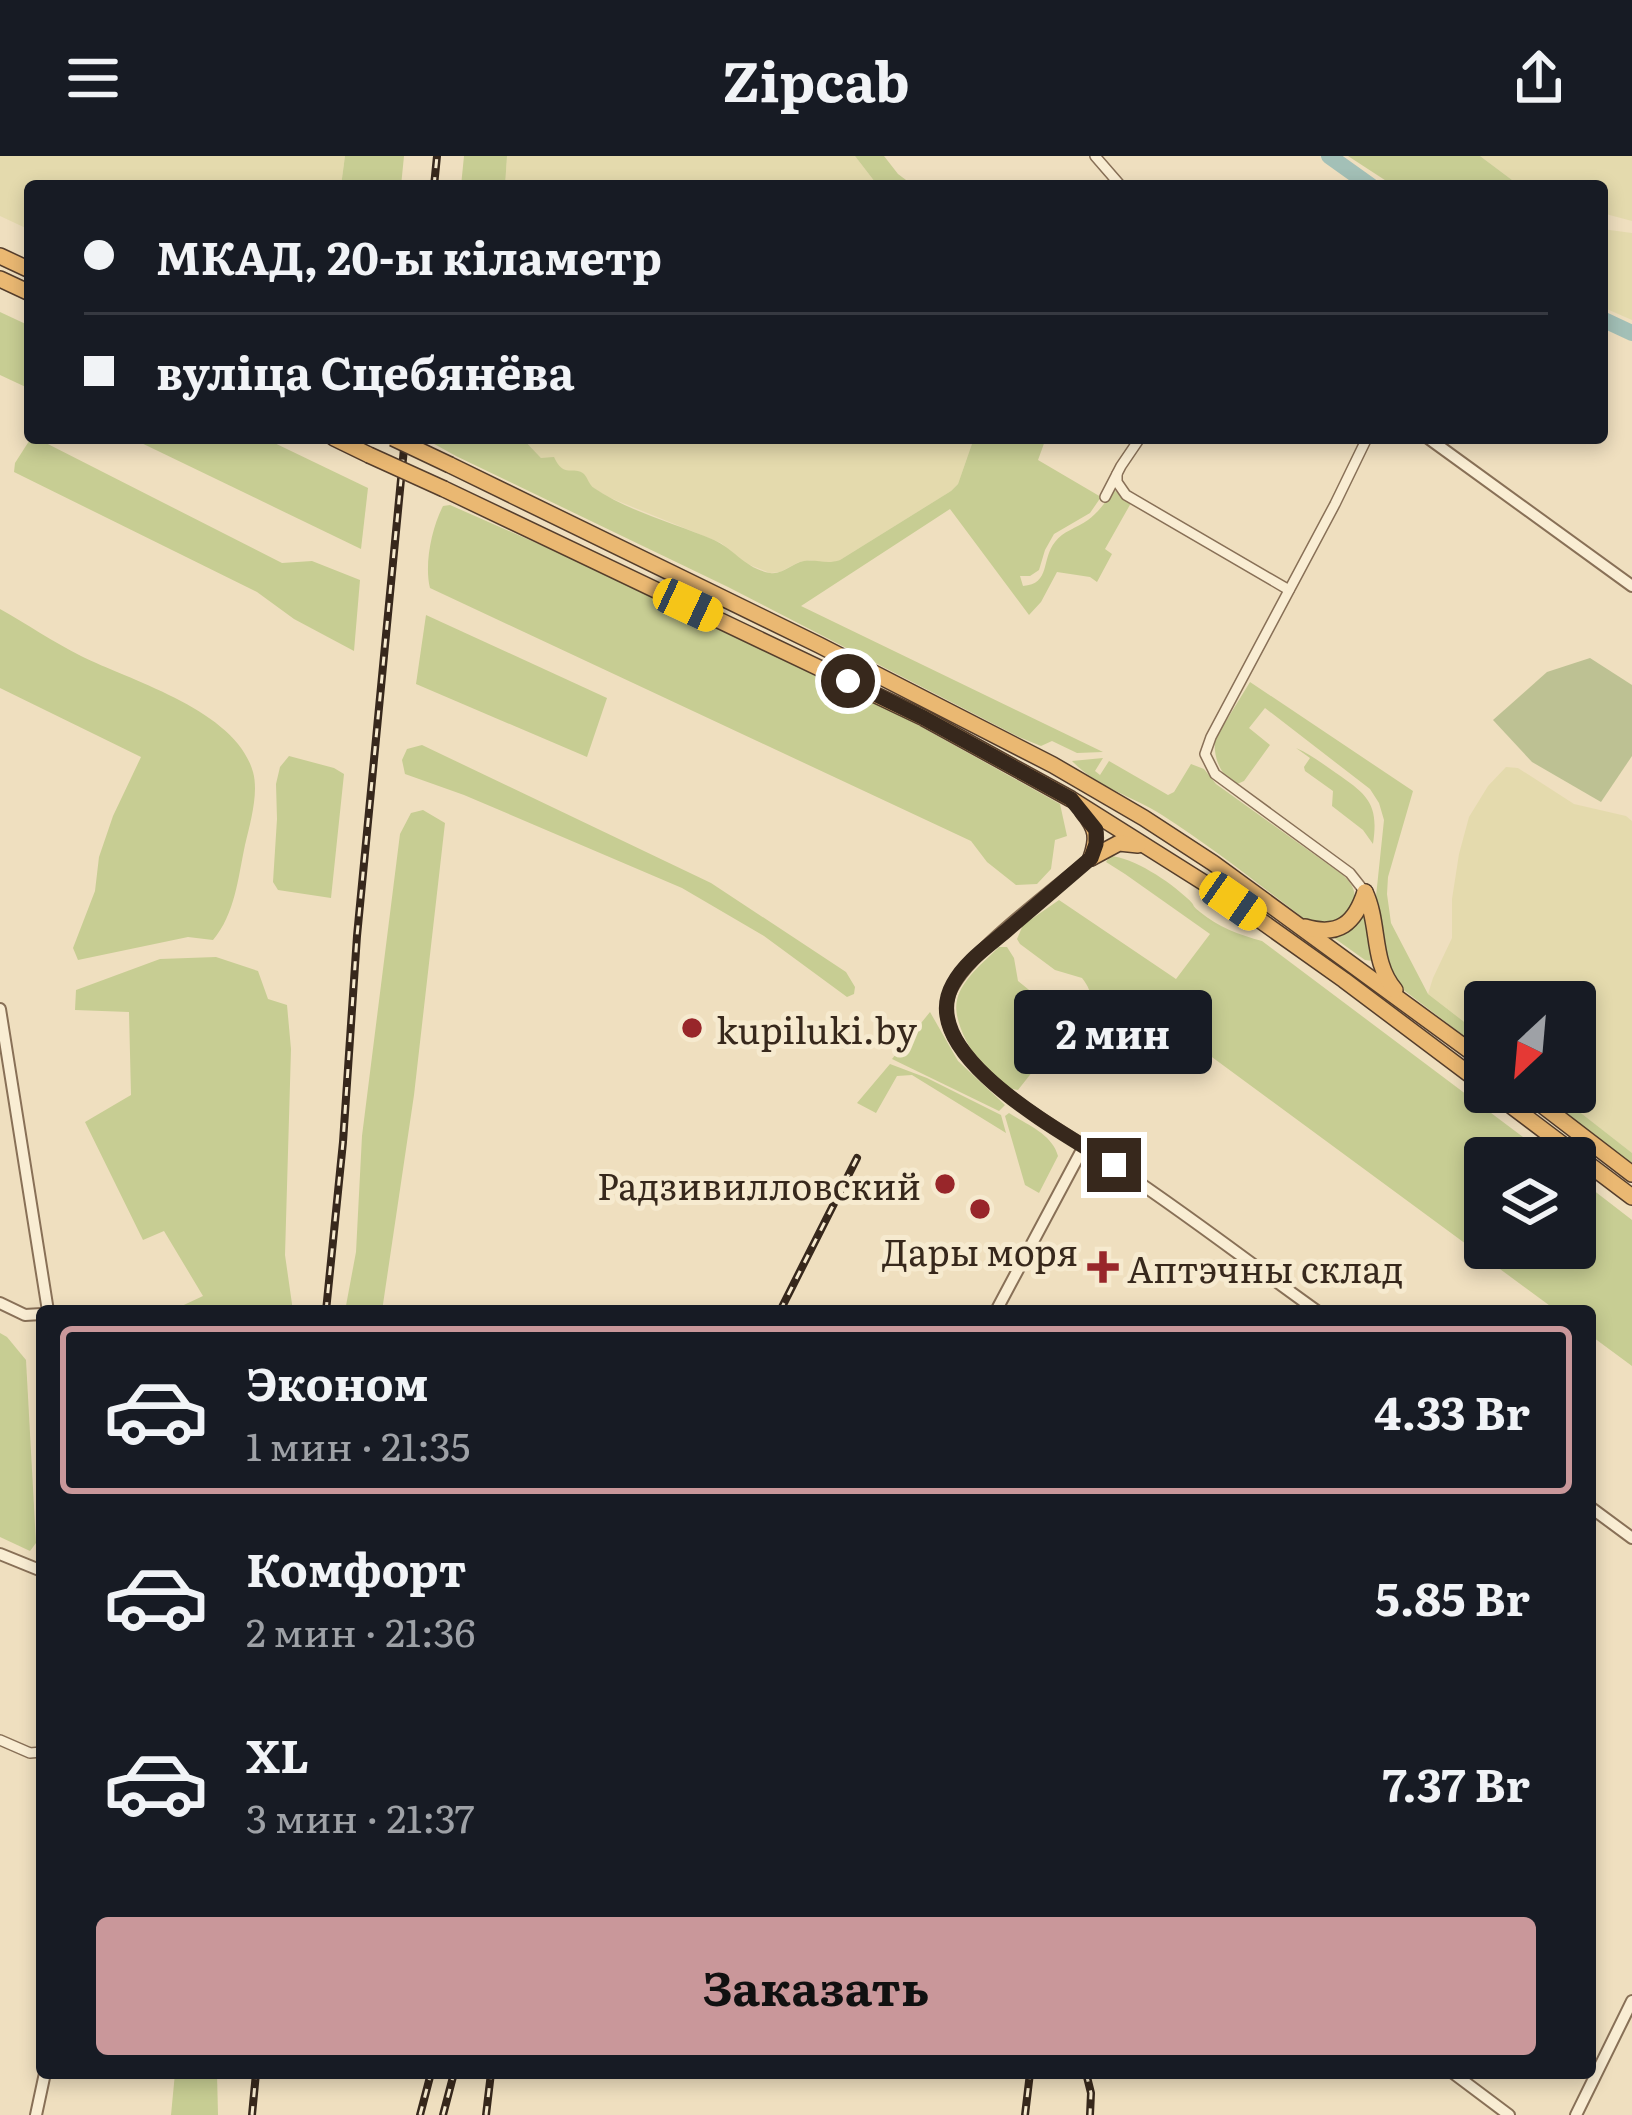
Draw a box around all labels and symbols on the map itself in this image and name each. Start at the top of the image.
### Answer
car [648,573,728,637]
route start [821,654,875,708]
car [1193,866,1273,936]
north arrow [1464,981,1596,1113]
callout: 2 мин [1015,991,1213,1075]
place label: kupiluki.by [716,1002,917,1055]
marker: kupiluki.by [679,1015,705,1041]
route end [1087,1138,1141,1192]
place label: Радзивилловский [597,1158,921,1211]
marker: Радзивилловский [932,1171,958,1197]
marker: Дары моря [967,1196,993,1222]
place label: Дары моря [882,1224,1078,1277]
place label: Аптэчны склад [1127,1241,1404,1294]
marker: Аптэчны склад [1090,1254,1116,1280]

